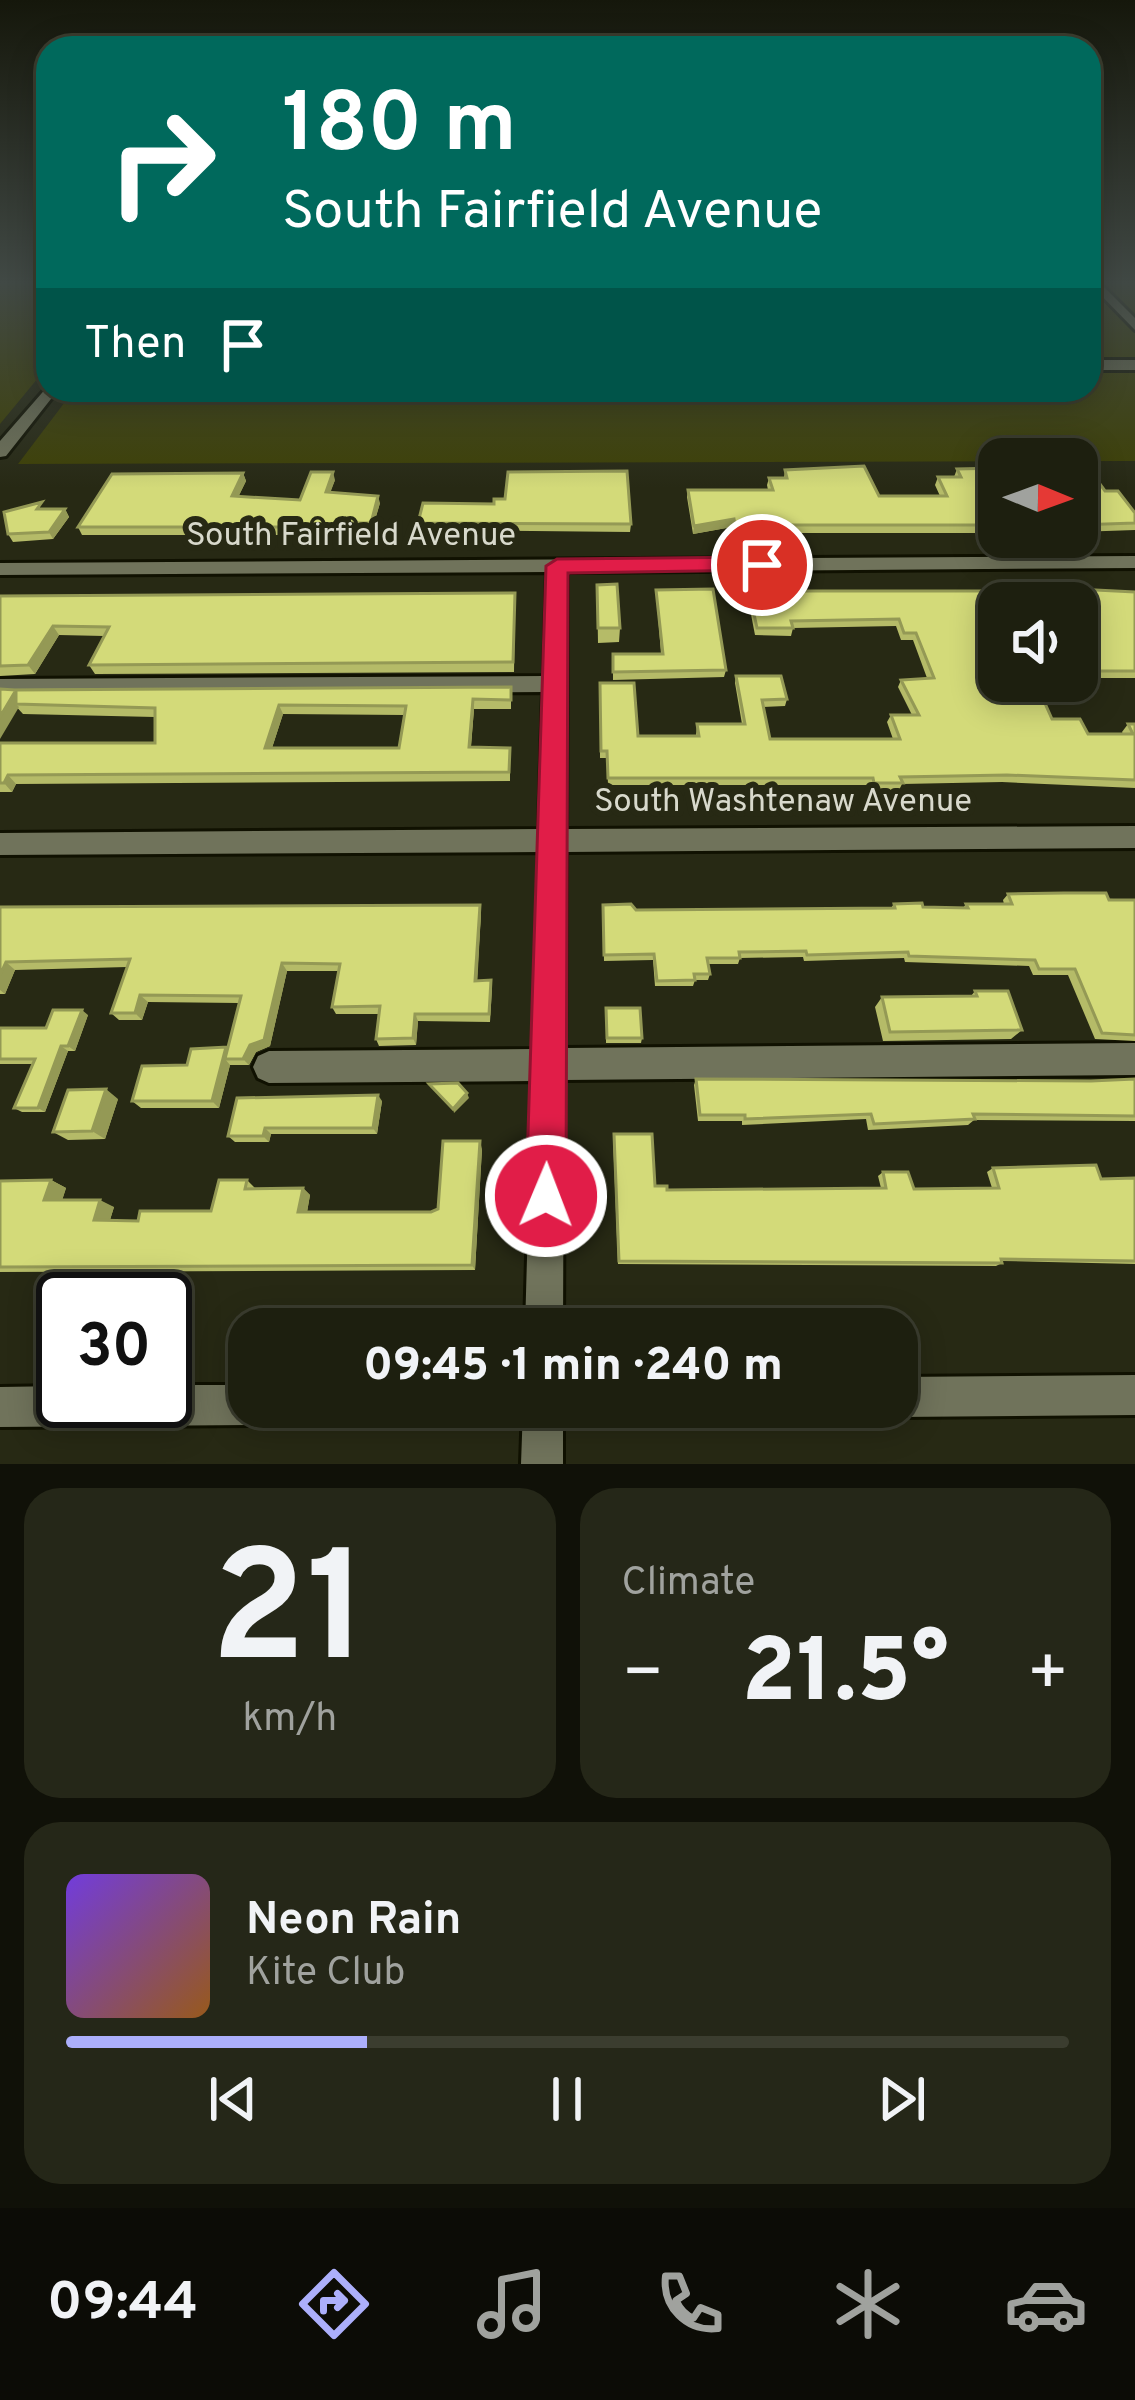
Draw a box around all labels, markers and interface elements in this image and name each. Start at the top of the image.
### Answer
text: 180 m [282,75,517,181]
icon: right [84,84,240,240]
text: South Fairfield Avenue [282,179,822,248]
icon: arrive [210,312,276,378]
text: Then [84,317,186,374]
north arrow [978,438,1098,558]
map controls [978,438,1098,702]
pin [711,514,813,616]
street label: South Fairfield Avenue [186,516,516,558]
icon: arrive [729,532,795,598]
button: sound [978,582,1098,702]
street label: South Washtenaw Avenue [594,782,972,824]
position arrow [483,1133,609,1259]
speed limit sign: 30 [36,1272,192,1428]
text: 09:45 · 1 min · 240 m [363,1339,783,1396]
text: 21 [211,1519,369,1717]
text: Climate [622,1560,755,1609]
text: 21.5° [742,1620,949,1733]
text: − [622,1635,664,1718]
text: + [1026,1635,1069,1718]
text: km/h [242,1696,337,1745]
text: Neon Rain [246,1893,462,1950]
text: Kite Club [246,1950,405,1999]
icon: previous [200,2066,266,2132]
icon: pause [534,2066,600,2132]
icon: next [869,2066,935,2132]
icon: directions [292,2262,376,2346]
icon: music [470,2262,554,2346]
icon: phone [648,2262,732,2346]
icon: climate [826,2262,910,2346]
icon: car [1004,2262,1088,2346]
text: 09:44 [47,2270,198,2339]

